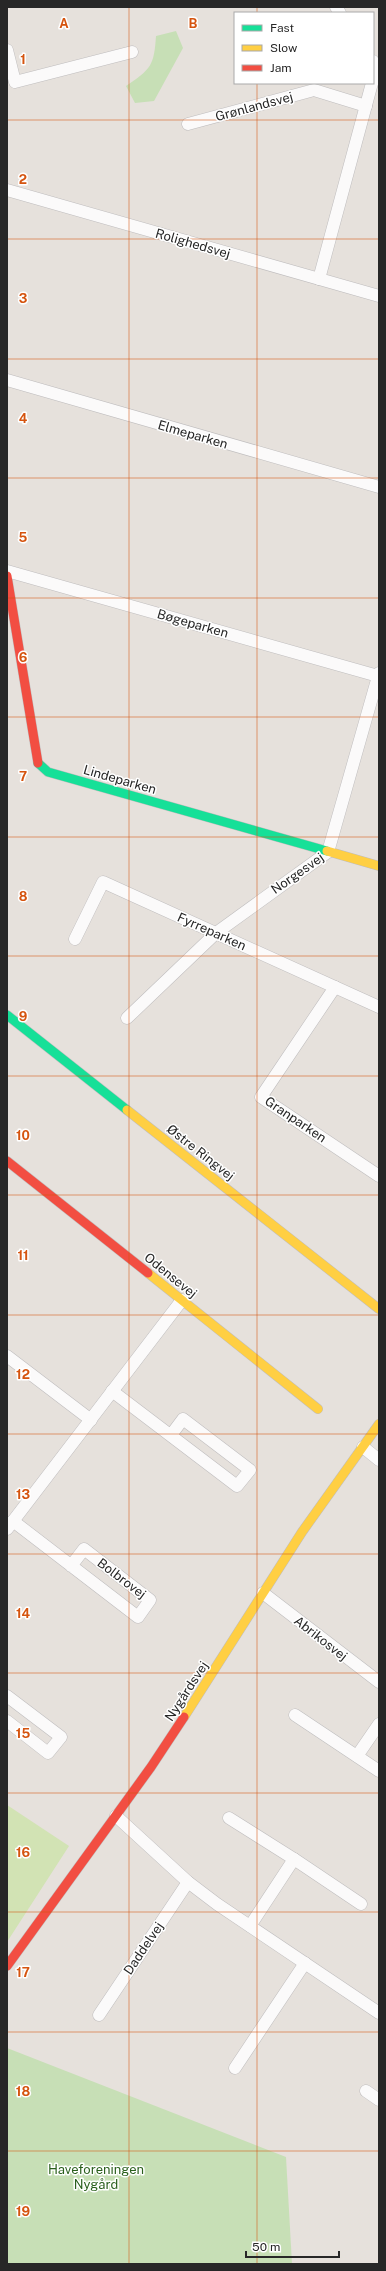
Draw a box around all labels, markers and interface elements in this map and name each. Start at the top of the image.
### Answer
legend [234,12,374,84]
text: A [59,16,69,31]
text: B [189,16,198,31]
text: Fast [270,21,295,35]
text: Slow [270,41,298,55]
text: 1 [20,52,26,67]
text: Jam [270,61,292,75]
street label: Grønlandsvej [214,89,295,124]
text: 2 [19,172,27,187]
street label: Rolighedsvej [154,226,232,261]
text: 3 [19,291,28,306]
text: 4 [19,411,28,426]
street label: Elmeparken [156,417,230,452]
text: 5 [19,530,28,545]
street label: Bøgeparken [156,606,230,641]
text: 6 [19,650,28,665]
street label: Lindeparken [82,762,158,797]
text: 7 [19,769,27,784]
street label: Norgesvej [268,850,327,897]
text: 8 [19,889,28,904]
street label: Fyrreparken [175,910,249,953]
text: 9 [19,1009,27,1024]
street label: Granparken [262,1093,329,1145]
street label: Østre Ringvej [164,1121,237,1183]
text: 10 [16,1128,30,1143]
text: 11 [17,1248,29,1263]
street label: Odensevej [141,1250,200,1301]
text: 12 [16,1367,30,1382]
text: 13 [16,1487,30,1502]
street label: Bolbrovej [94,1555,149,1602]
text: 14 [16,1606,31,1621]
street label: Abrikosvej [291,1613,350,1664]
street label: Nygårdsvej [162,1659,211,1724]
text: 15 [16,1726,30,1741]
text: 16 [16,1845,30,1860]
street label: Daddelvej [120,1919,166,1977]
text: 17 [16,1965,30,1980]
text: 18 [16,2084,30,2099]
park label: Haveforeningen Nygård [48,2162,144,2192]
text: 19 [16,2204,30,2219]
scale bar [246,2233,339,2259]
text: 50 m [252,2240,280,2254]

